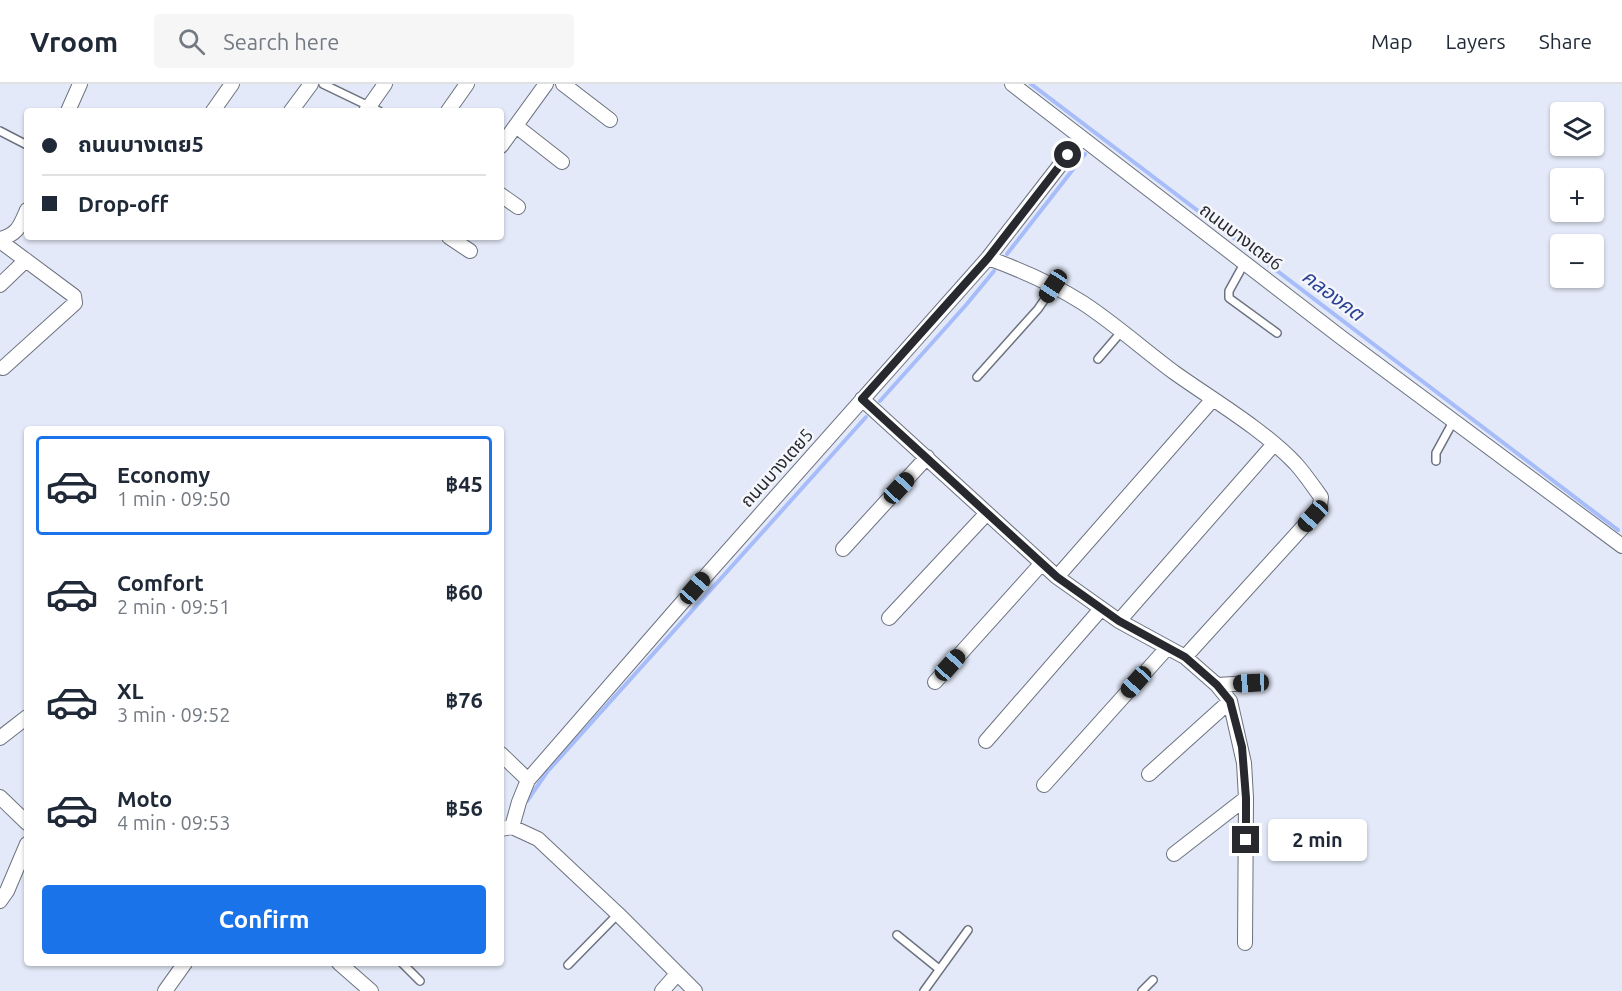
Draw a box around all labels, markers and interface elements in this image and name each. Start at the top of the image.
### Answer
search box [154,14,574,68]
icon: search [175,25,208,58]
text: Vroom [30,26,118,57]
text: Search here [223,29,339,54]
text: Map [1371,29,1412,53]
text: Layers [1445,29,1506,53]
text: Share [1539,29,1592,53]
map controls [1550,102,1604,288]
button: layers [1550,102,1604,156]
text: ถนนบางเตย5 [78,131,204,156]
route start [1054,141,1081,168]
button: + [1550,168,1604,222]
text: Drop-off [78,191,168,216]
street label: ถนนบางเตย6 [1196,199,1287,274]
button: − [1550,234,1604,288]
water label: คลองคต [1298,264,1370,326]
car [1036,266,1070,306]
street label: ถนนบางเตย5 [736,424,817,511]
icon: car [45,459,99,513]
text: Economy [117,462,210,487]
car [880,469,918,507]
text: ฿45 [445,471,483,496]
text: 1 min · 09:50 [117,487,231,510]
car [1294,497,1332,535]
icon: car [45,567,99,621]
car [676,569,714,607]
text: Comfort [117,570,204,595]
text: ฿60 [445,579,483,604]
text: 2 min · 09:51 [117,595,231,618]
car [931,646,969,684]
car [1117,663,1155,701]
car [1233,673,1269,693]
icon: car [45,675,99,729]
text: XL [117,678,144,703]
text: ฿76 [445,687,483,712]
text: 3 min · 09:52 [117,703,231,726]
icon: car [45,783,99,837]
text: Moto [117,786,172,811]
text: ฿56 [445,795,483,820]
text: 4 min · 09:53 [117,811,231,834]
callout: 2 min [1267,819,1366,861]
route end [1232,826,1259,853]
text: 2 min [1292,828,1343,851]
button: Confirm [42,885,486,954]

